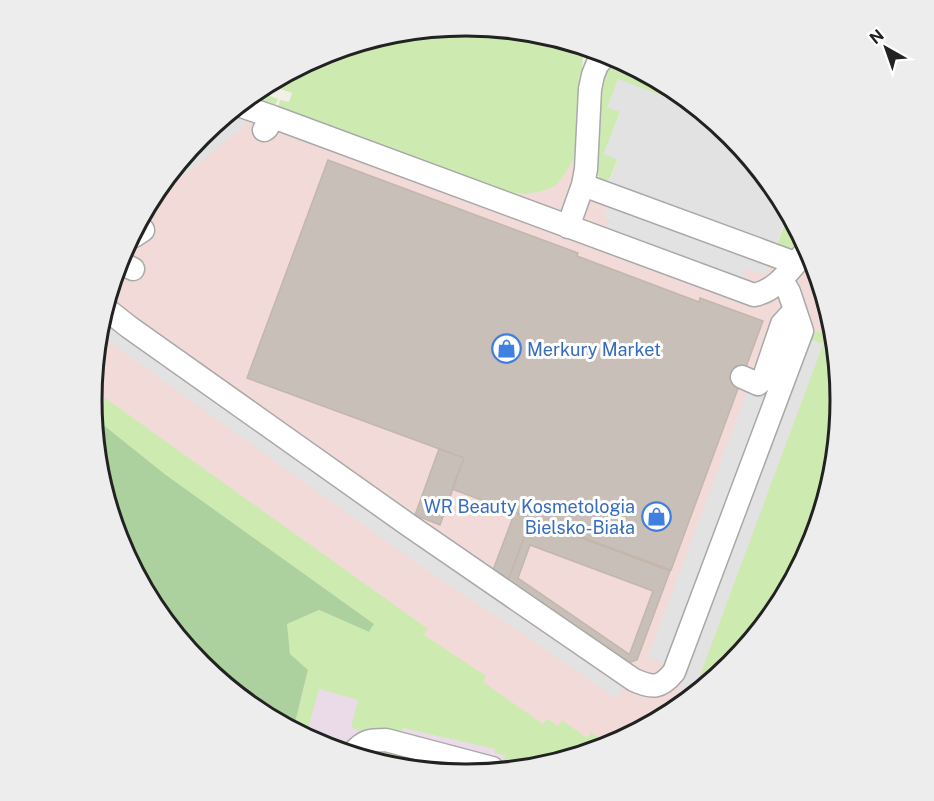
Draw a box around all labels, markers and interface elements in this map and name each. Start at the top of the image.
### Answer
north arrow [856,18,916,78]
text: N [866,26,888,48]
shop icon: Merkury Market [490,333,522,365]
place label: Merkury Market [527,339,661,360]
place label: WR Beauty Kosmetologia Bielsko-Biała [424,496,635,538]
shop icon: WR Beauty Kosmetologia Bielsko-Biała [640,500,672,532]

